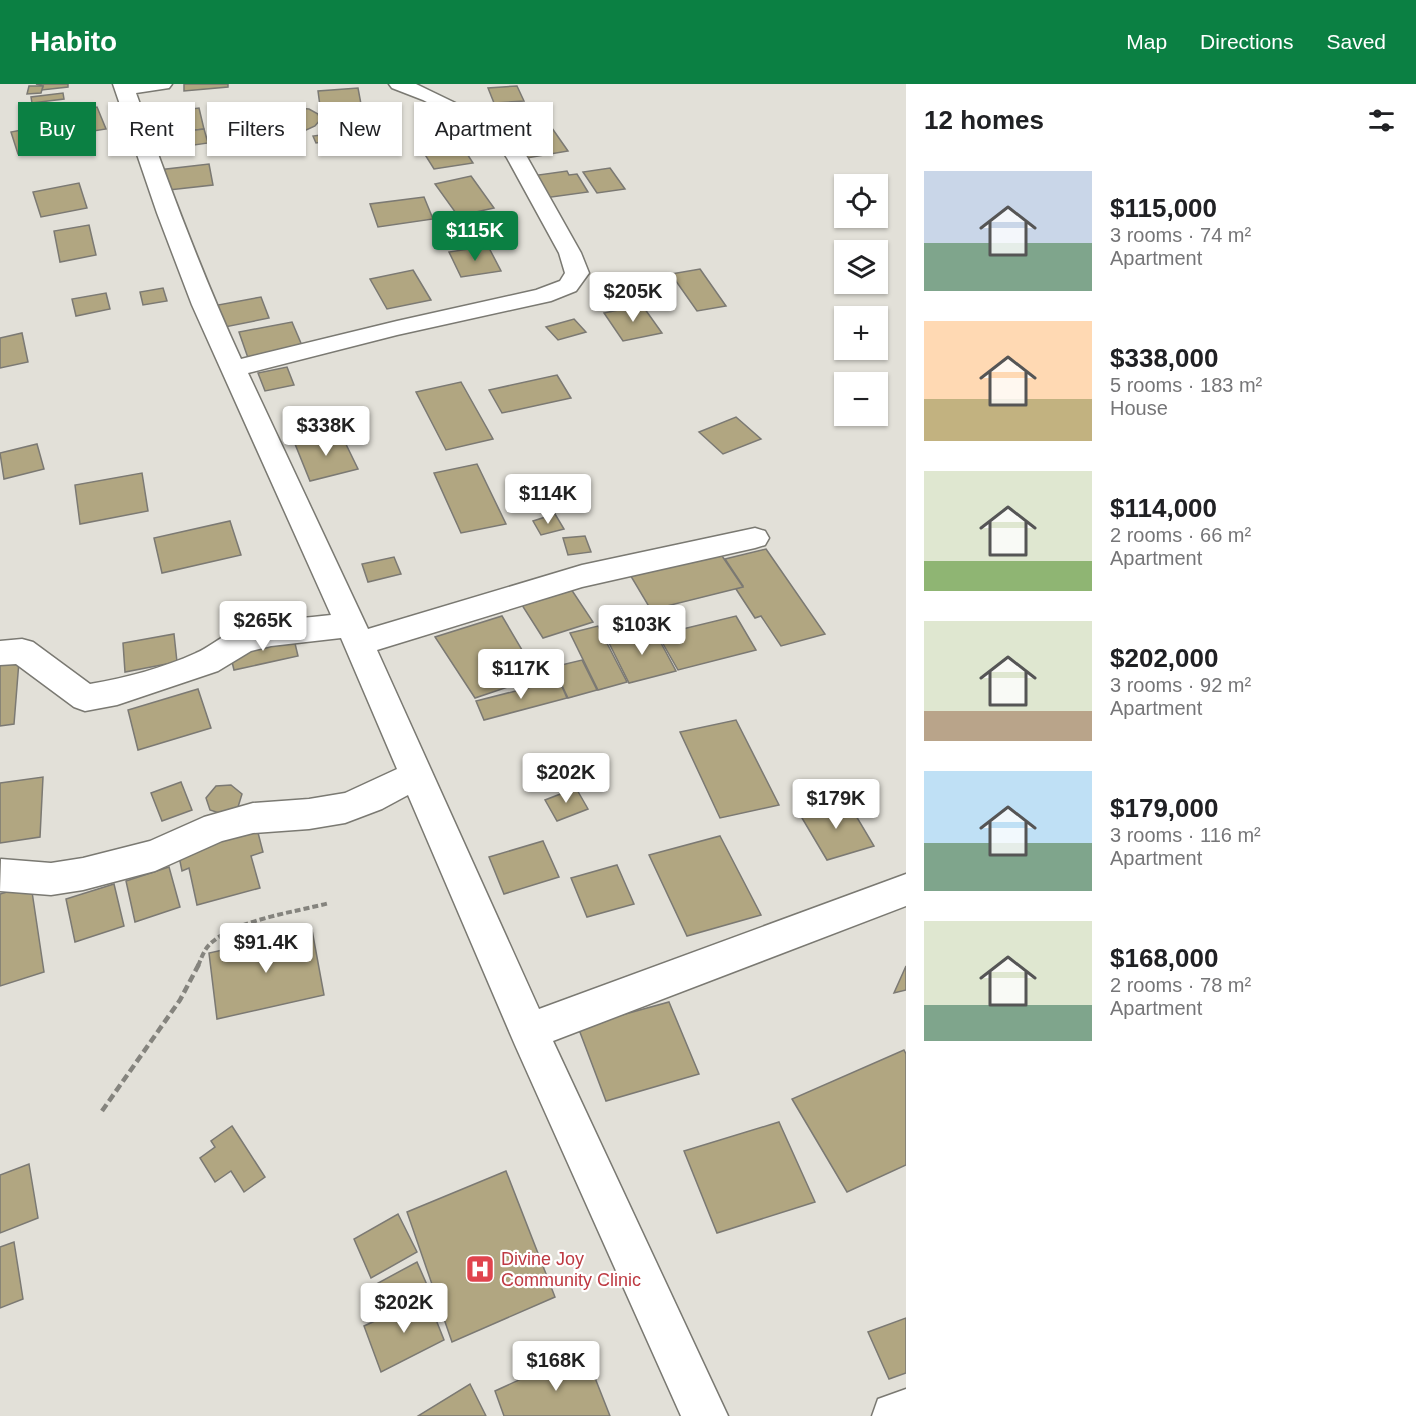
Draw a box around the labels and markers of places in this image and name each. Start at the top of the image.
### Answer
pin: $115K [433,211,517,262]
pin: $205K [591,272,675,323]
pin: $338K [284,406,368,457]
pin: $114K [506,474,590,525]
pin: $265K [221,601,305,652]
pin: $103K [600,605,684,656]
pin: $117K [479,649,563,700]
pin: $202K [524,753,608,804]
pin: $179K [794,779,878,830]
pin: $91.4K [217,923,315,974]
place label: Divine Joy Community Clinic [501,1249,641,1290]
hospital icon: Divine Joy Community Clinic [464,1253,496,1285]
pin: $202K [362,1283,446,1334]
pin: $168K [514,1341,598,1392]

